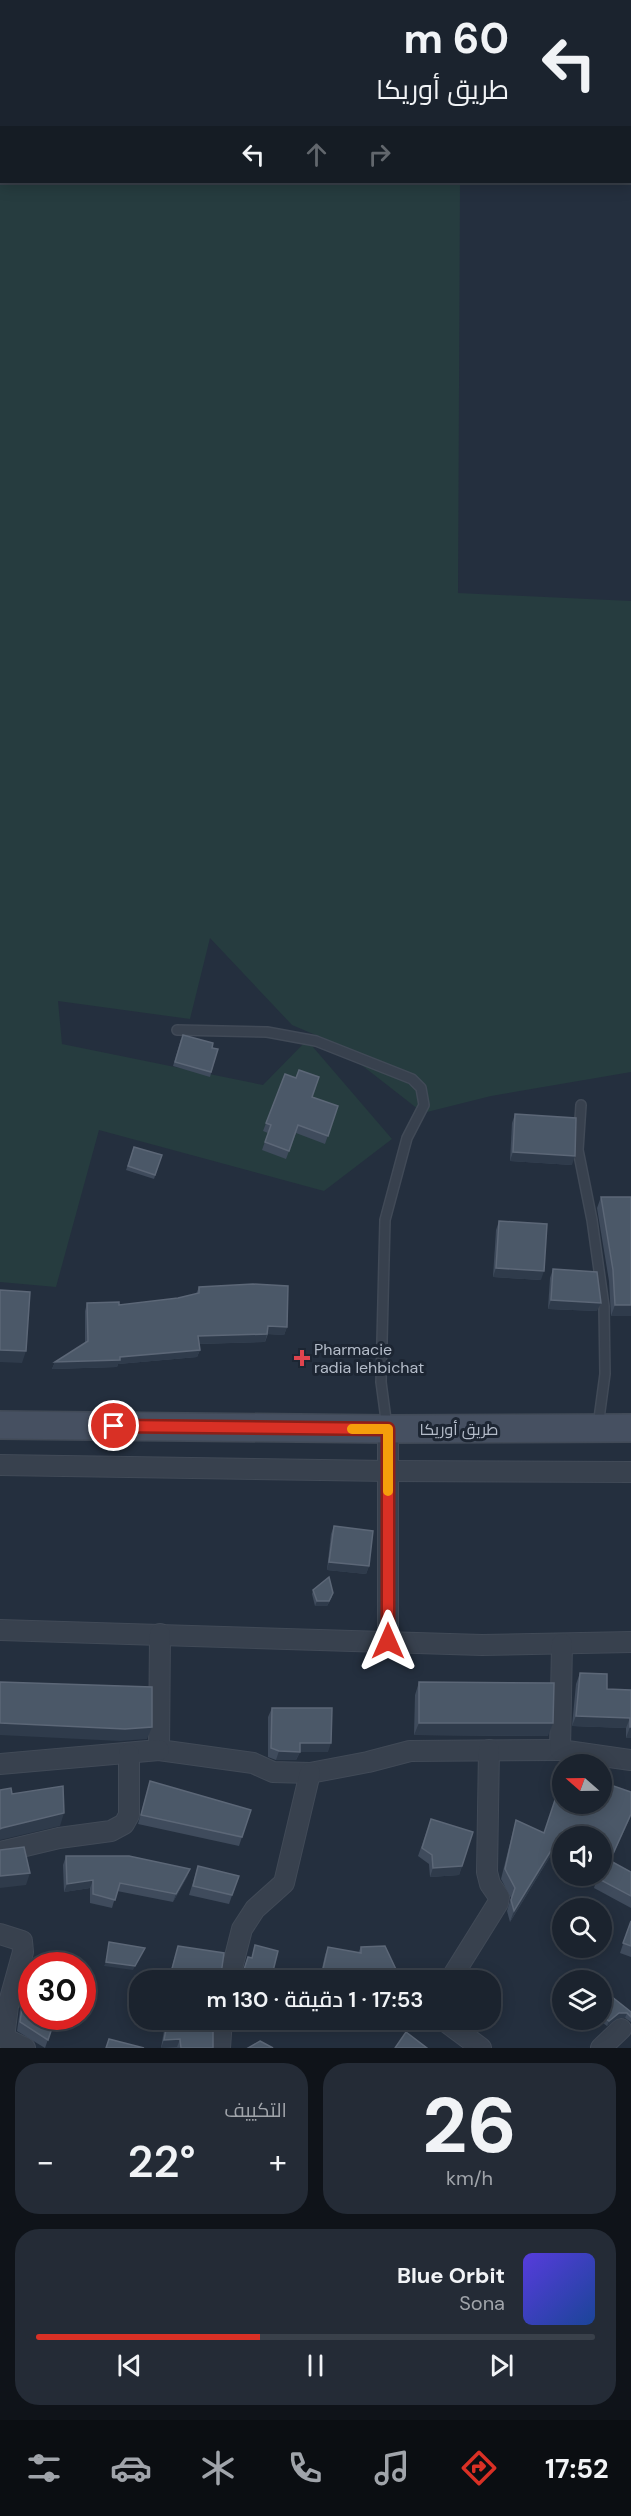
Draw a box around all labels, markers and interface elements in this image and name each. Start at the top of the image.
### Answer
text: 60 m [403,11,509,66]
icon: left [530,24,608,102]
text: طريق أوريكا [376,72,509,107]
icon: left [237,138,270,171]
icon: ahead [300,138,333,171]
icon: right [363,138,396,171]
place label: Pharmacie radia lehbichat [314,1339,424,1378]
marker: Pharmacie radia lehbichat [295,1351,309,1365]
pin [88,1400,139,1451]
icon: arrive [97,1409,130,1442]
street label: طريق أوريكا [420,1419,498,1440]
position arrow [356,1609,420,1673]
north arrow [552,1754,612,1814]
map controls [552,1754,612,2030]
button: sound [552,1826,612,1886]
button: search [552,1898,612,1958]
speed limit sign: 30 [18,1952,96,2030]
button: layers [552,1970,612,2030]
text: 17:53 · 1 دقيقة · 130 m [207,1985,423,2014]
text: 26 [422,2075,517,2176]
text: التكييف [224,2097,287,2123]
text: 22° [128,2132,196,2191]
text: − [36,2140,54,2183]
text: + [269,2140,287,2183]
text: km/h [446,2165,493,2191]
text: Blue Orbit [397,2261,505,2290]
text: Sona [459,2290,505,2316]
icon: previous [113,2349,146,2382]
icon: pause [299,2349,332,2382]
icon: next [485,2349,518,2382]
icon: filters [23,2447,65,2489]
icon: car [110,2447,152,2489]
icon: climate [197,2447,239,2489]
icon: phone [284,2447,326,2489]
icon: music [371,2447,413,2489]
icon: directions [458,2447,500,2489]
text: 17:52 [545,2451,608,2486]

